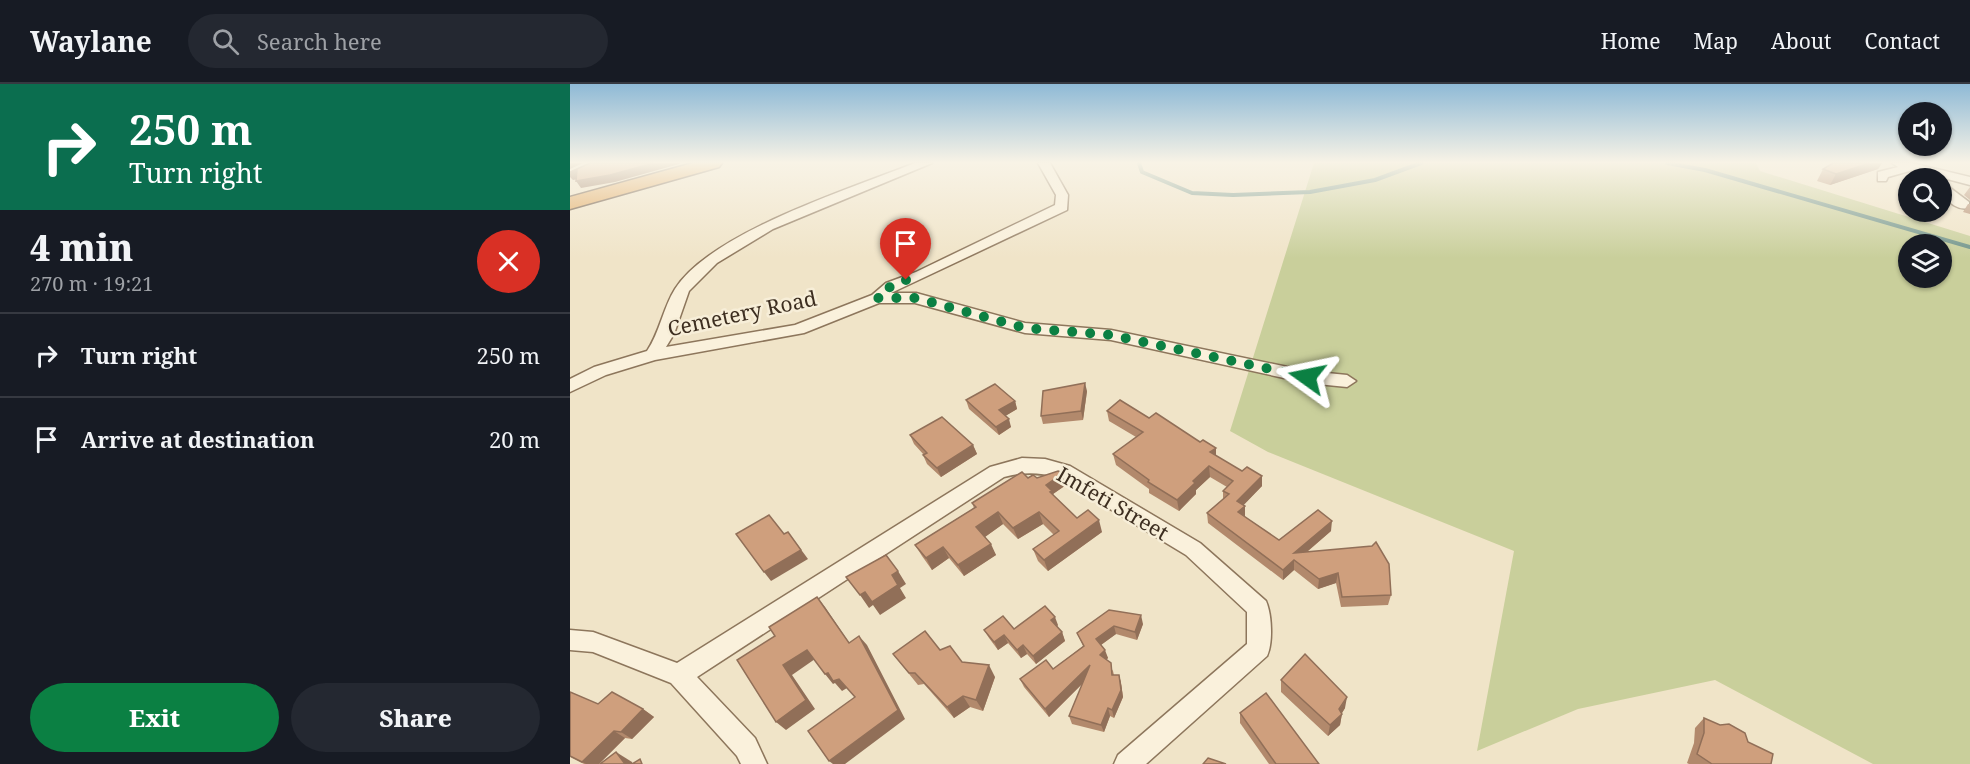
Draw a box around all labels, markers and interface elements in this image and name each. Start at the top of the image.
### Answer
search box [188,14,608,68]
text: Waylane [30,22,152,60]
icon: search [209,25,242,58]
text: Search here [257,26,382,56]
text: Home [1601,27,1661,55]
text: Map [1694,27,1738,55]
text: About [1771,27,1832,55]
text: Contact [1865,27,1940,55]
text: 250 m [129,100,253,157]
map controls [1898,102,1952,288]
button: sound [1898,102,1952,156]
icon: right [30,108,108,186]
text: Turn right [129,154,262,191]
button: search [1898,168,1952,222]
pin [880,218,931,280]
text: 4 min [30,223,133,272]
icon: arrive [889,227,922,260]
button: close [477,230,540,293]
button: layers [1898,234,1952,288]
text: 270 m · 19:21 [30,270,153,297]
street label: Cemetery Road [665,284,819,342]
icon: right [30,339,63,372]
text: Turn right [81,340,197,370]
text: 250 m [477,340,540,370]
position arrow [1275,345,1339,409]
icon: arrive [30,423,63,456]
text: Arrive at destination [81,424,315,454]
text: 20 m [489,424,540,454]
street label: Imfeti Street [1052,460,1174,546]
button: Exit [30,683,279,752]
button: Share [291,683,540,752]

